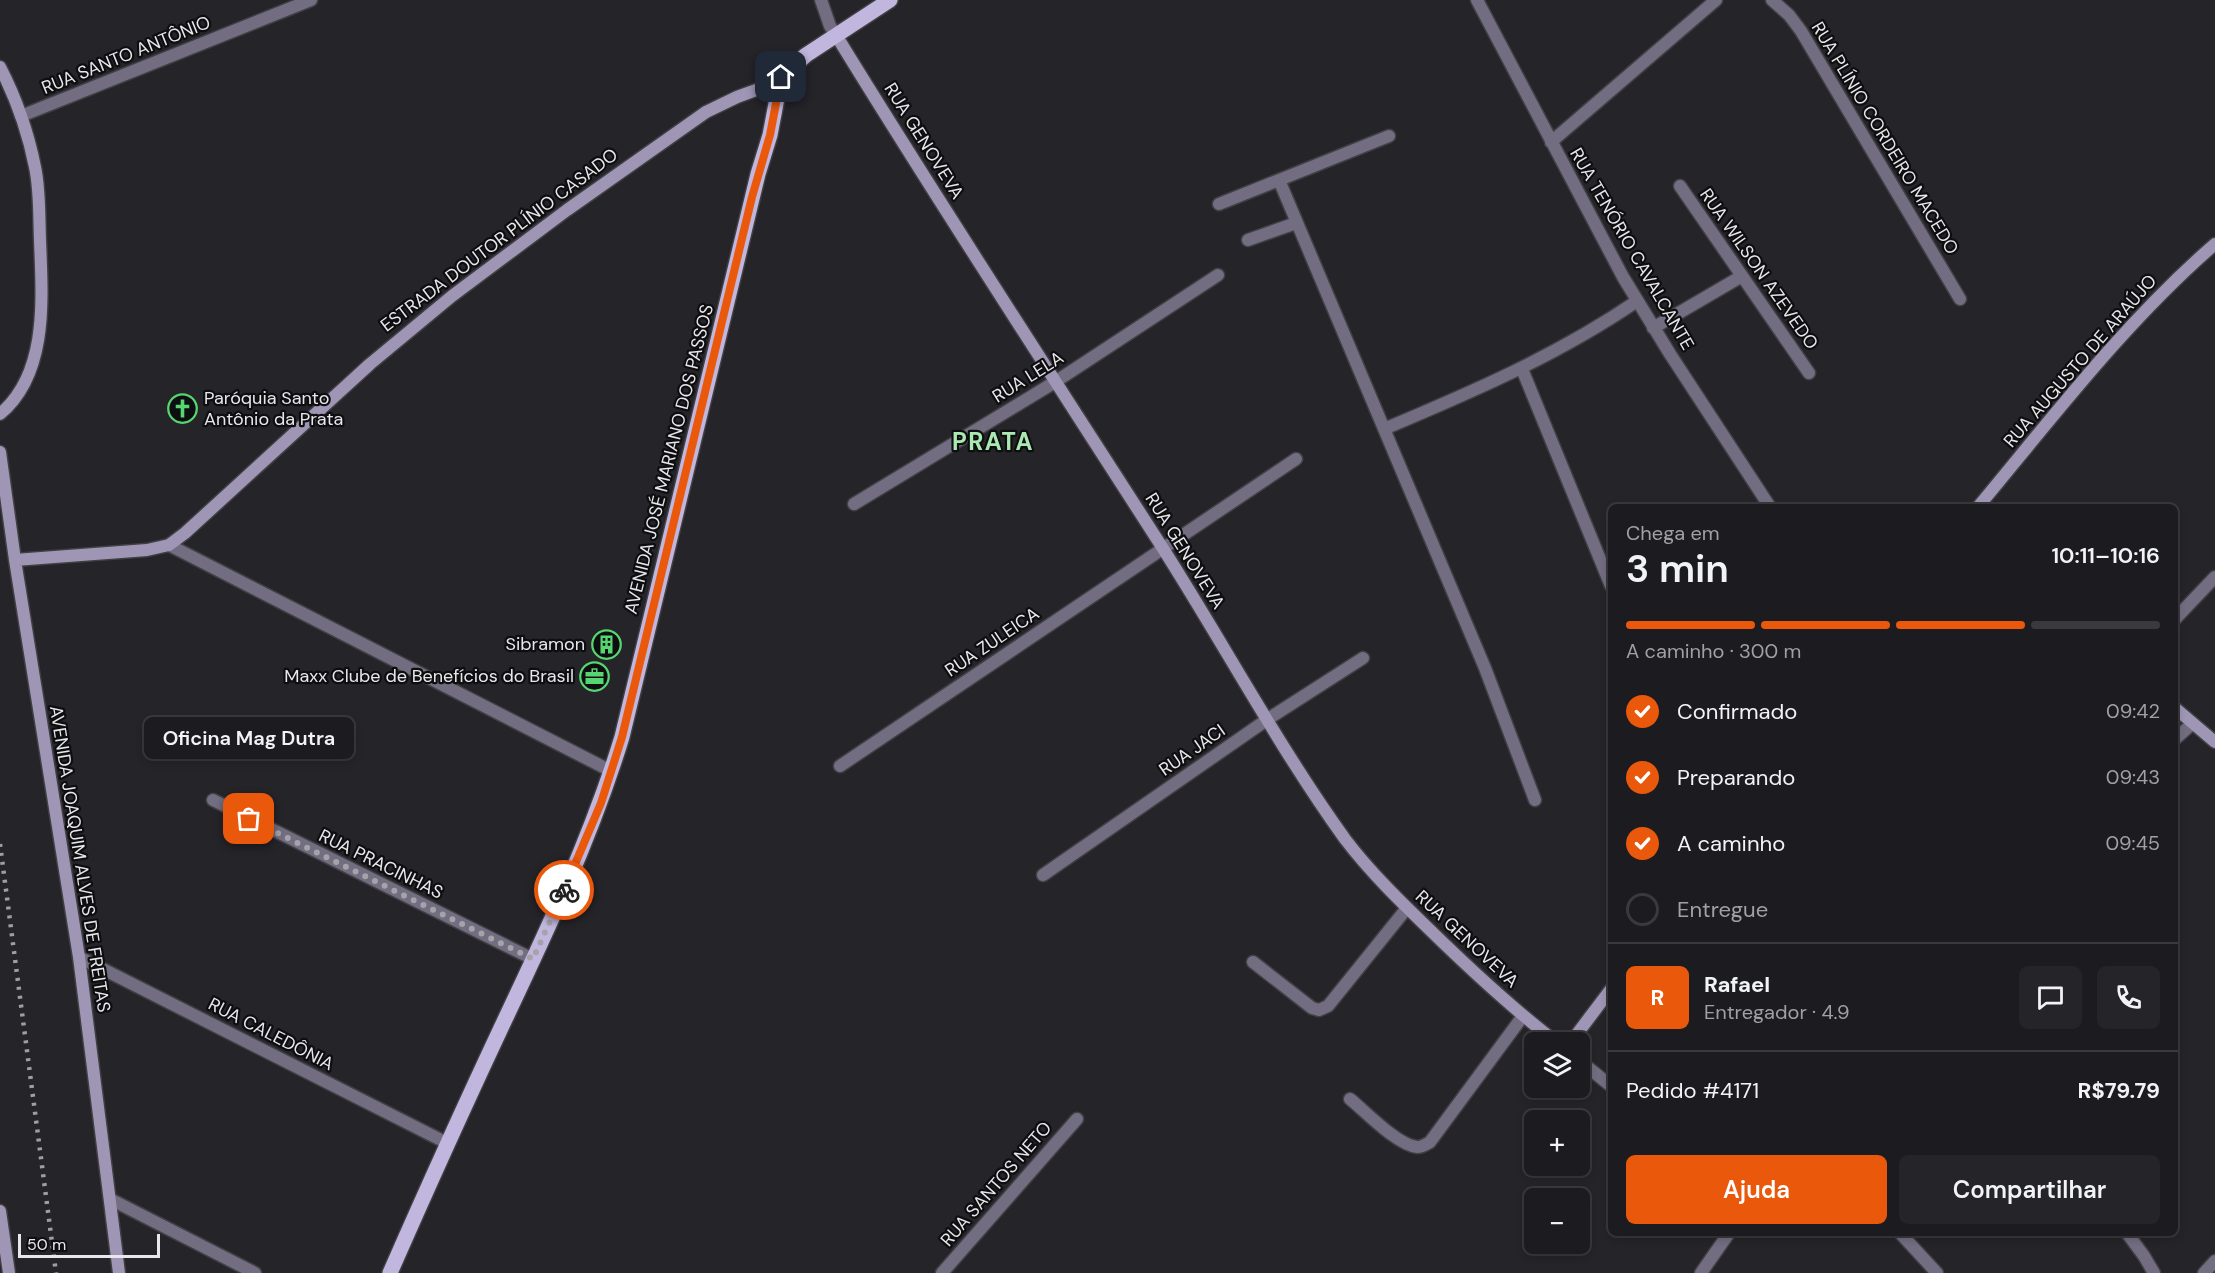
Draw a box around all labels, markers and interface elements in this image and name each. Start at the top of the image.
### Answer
street label: RUA SANTO ANTÔNIO [38,10,214,100]
street label: RUA PLÍNIO CORDEIRO MACEDO [1806,17,1964,259]
pin [755,51,806,102]
icon: home [764,60,797,93]
street label: RUA GENOVEVA [879,78,969,204]
street label: ESTRADA DOUTOR PLÍNIO CASADO [376,143,622,337]
street label: RUA TENÓRIO CAVALCANTE [1564,144,1700,354]
street label: RUA WILSON AZEVEDO [1694,184,1824,354]
street label: RUA AUGUSTO DE ARAÚJO [1998,269,2162,453]
street label: AVENIDA JOSÉ MARIANO DOS PASSOS [619,302,719,616]
street label: RUA LELA [988,346,1068,408]
place label: Paróquia Santo Antônio da Prata [204,386,343,431]
church icon: Paróquia Santo Antônio da Prata [167,392,199,424]
district label: PRATA [952,426,1034,457]
street label: RUA GENOVEVA [1140,488,1230,614]
text: Chega em [1626,520,1720,546]
text: 10:11–10:16 [2051,541,2160,570]
text: 3 min [1626,543,1729,594]
street label: RUA ZULEICA [940,602,1044,682]
building icon: Sibramon [590,628,622,660]
place label: Sibramon [505,632,585,656]
text: A caminho · 300 m [1626,638,1801,664]
office icon: Maxx Clube de Benefícios do Brasil [579,660,611,692]
place label: Maxx Clube de Benefícios do Brasil [284,664,574,688]
icon: check [1626,695,1659,728]
text: Confirmado [1677,697,1797,726]
text: 09:42 [2106,698,2160,724]
street label: AVENIDA JOAQUIM ALVES DE FREITAS [44,704,116,1014]
callout: Oficina Mag Dutra [144,717,354,759]
street label: RUA JACI [1154,719,1230,781]
text: Oficina Mag Dutra [163,725,335,751]
icon: check [1626,761,1659,794]
text: Preparando [1677,763,1795,792]
text: 09:43 [2106,764,2160,790]
pin [223,793,274,844]
icon: bag [232,802,265,835]
street label: RUA PRACINHAS [315,824,447,904]
icon: check [1626,827,1659,860]
text: A caminho [1677,829,1785,858]
text: 09:45 [2105,830,2160,856]
courier [534,860,594,920]
icon: bike [548,874,581,907]
street label: RUA GENOVEVA [1410,885,1524,993]
text: Entregue [1677,895,1768,924]
button: chat [2019,966,2082,1029]
button: phone [2097,966,2160,1029]
text: Rafael [1704,970,1770,999]
text: R [1651,983,1664,1012]
street label: RUA CALEDÔNIA [204,992,338,1076]
text: Entregador · 4.9 [1704,999,1849,1025]
map controls [1524,1032,1590,1254]
button: layers [1524,1032,1590,1098]
text: Pedido #4171 [1626,1076,1759,1105]
text: R$79.79 [2078,1076,2160,1105]
button: + [1524,1110,1590,1176]
street label: RUA SANTOS NETO [935,1116,1057,1252]
button: Ajuda [1626,1155,1887,1224]
button: Compartilhar [1899,1155,2160,1224]
button: − [1524,1188,1590,1254]
scale bar [18,1231,160,1258]
text: 50 m [27,1234,66,1255]

